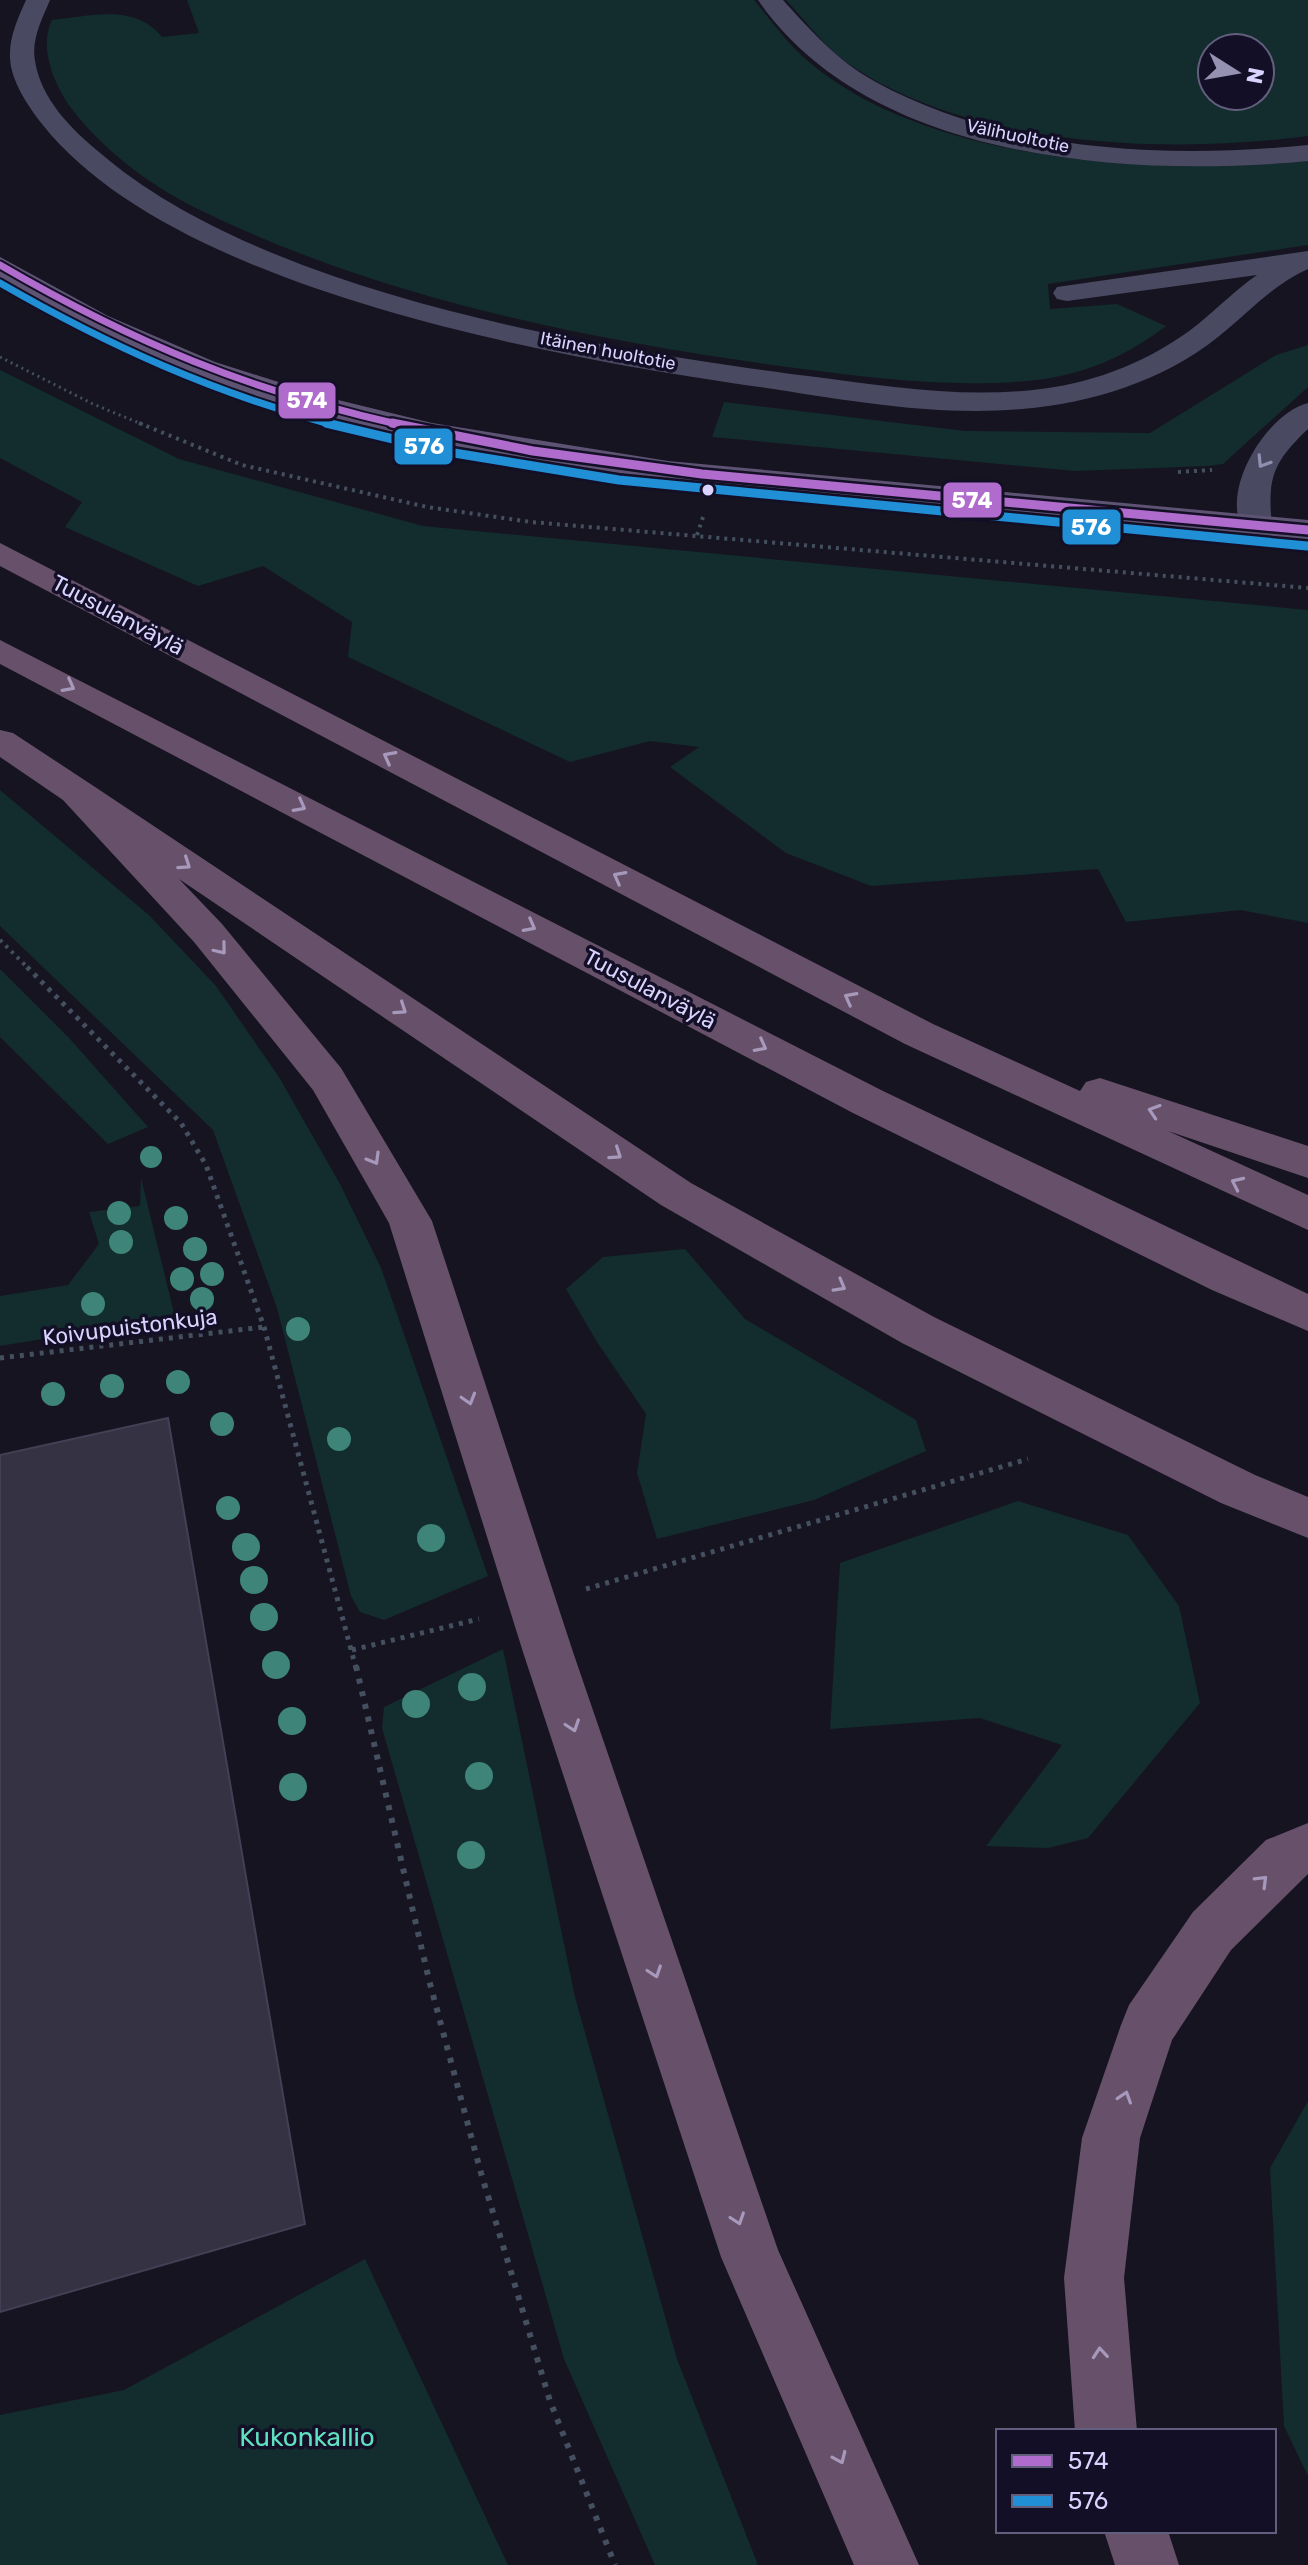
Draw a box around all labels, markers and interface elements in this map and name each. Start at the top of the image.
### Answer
north arrow [1196,32,1276,112]
text: N [1240,65,1270,86]
street label: Välihuoltotie [965,114,1071,158]
street label: Itäinen huoltotie [538,327,678,375]
line badge: 574 [277,381,337,420]
text: 574 [286,387,328,414]
line badge: 576 [393,427,454,466]
text: 576 [404,433,444,460]
one-way arrow [1257,453,1272,467]
line badge: 574 [942,481,1003,519]
unlabelled marker [700,482,716,498]
text: 574 [951,487,993,514]
line badge: 576 [1061,508,1122,546]
text: 576 [1071,514,1111,541]
street label: Tuusulanväylä [47,569,189,661]
one-way arrow [61,677,76,692]
one-way arrow [382,751,397,766]
one-way arrow [291,797,306,812]
one-way arrow [176,854,190,869]
one-way arrow [613,872,627,887]
one-way arrow [522,917,537,932]
one-way arrow [211,940,226,954]
street label: Tuusulanväylä [579,943,721,1035]
one-way arrow [843,992,858,1007]
one-way arrow [392,999,406,1014]
one-way arrow [753,1037,767,1052]
one-way arrow [1148,1104,1162,1120]
one-way arrow [608,1144,622,1159]
one-way arrow [364,1150,380,1165]
one-way arrow [1230,1177,1245,1193]
one-way arrow [831,1276,846,1292]
street label: Koivupuistonkuja [41,1303,219,1351]
one-way arrow [460,1392,476,1406]
one-way arrow [563,1718,579,1732]
one-way arrow [1253,1876,1267,1890]
one-way arrow [646,1965,662,1979]
one-way arrow [1115,2091,1131,2105]
one-way arrow [729,2211,745,2225]
one-way arrow [1092,2346,1109,2359]
park label: Kukonkallio [239,2422,375,2453]
legend [996,2429,1276,2533]
text: 574 [1068,2447,1109,2475]
one-way arrow [830,2450,846,2464]
text: 576 [1068,2487,1108,2515]

